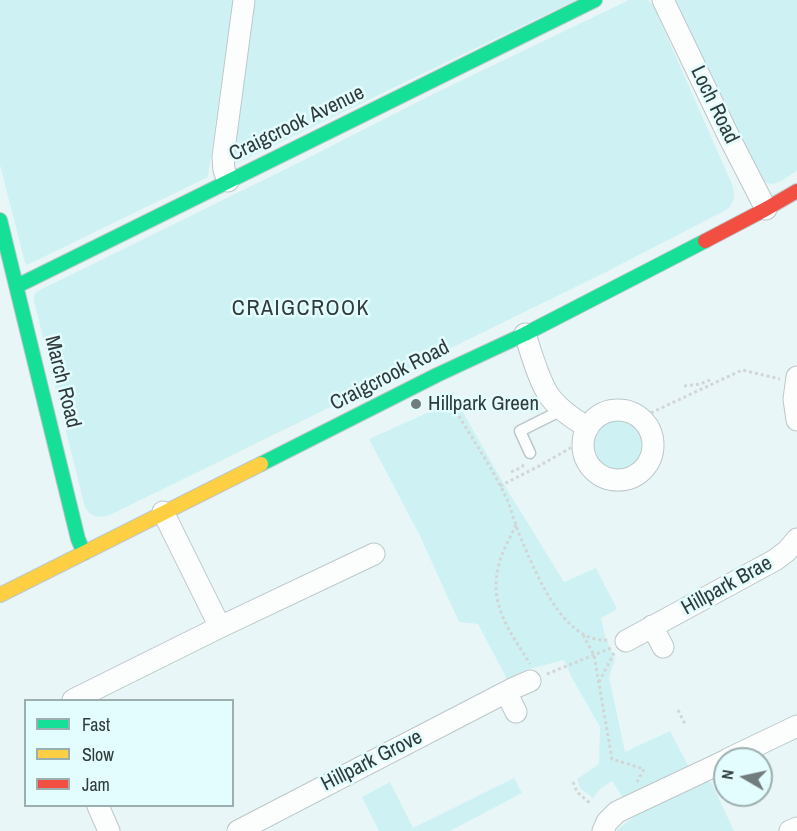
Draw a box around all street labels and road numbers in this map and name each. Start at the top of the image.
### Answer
street label: Loch Road [684,62,744,148]
street label: Craigcrook Avenue [225,80,369,168]
street label: March Road [38,333,86,431]
street label: Craigcrook Road [326,335,454,417]
street label: Hillpark Brae [677,551,777,621]
street label: Hillpark Grove [317,725,427,797]

